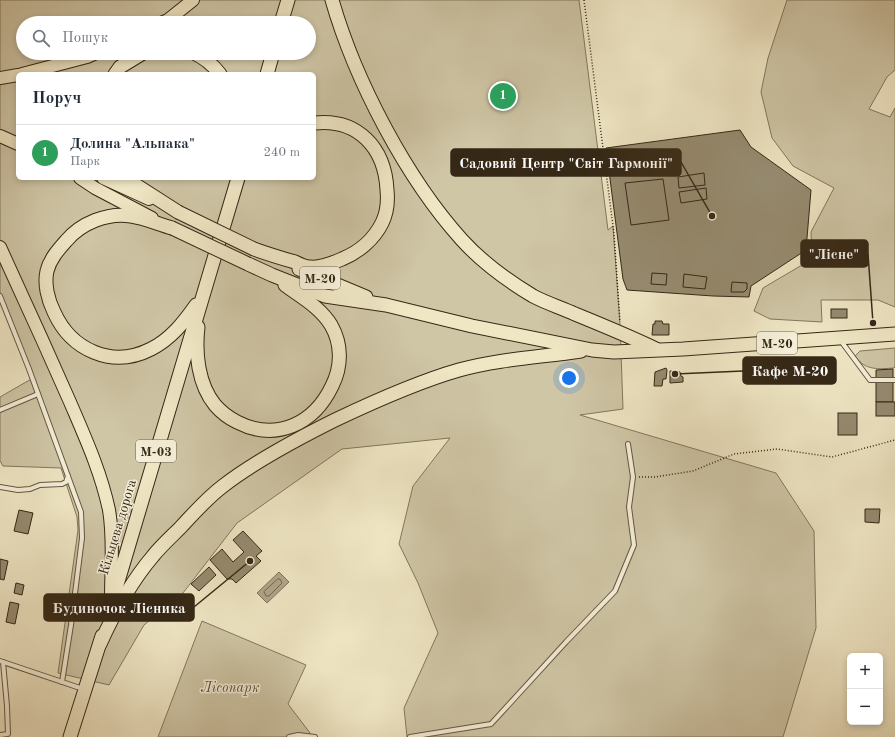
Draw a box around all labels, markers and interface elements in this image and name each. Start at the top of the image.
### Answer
search box [16,16,316,60]
icon: search [30,27,52,49]
text: Пошук [62,31,108,46]
pin: 1 [490,81,516,111]
text: Поруч [32,90,81,107]
text: Долина "Альпака" [70,137,195,152]
text: 1 [41,146,49,159]
text: 240 m [263,146,300,159]
callout: Садовий Центр "Світ Гармонії" [451,149,681,176]
text: Парк [70,155,100,168]
text: Садовий Центр "Світ Гармонії" [459,157,673,172]
callout: "Лісне" [801,240,868,267]
text: "Лісне" [809,248,859,263]
road number: М-20 [300,267,340,289]
road number: М-20 [757,332,797,354]
callout: Кафе М-20 [743,357,836,384]
text: Кафе М-20 [752,365,828,380]
your location [559,368,579,388]
road number: М-03 [136,440,176,462]
street label: Кільцева дорога [97,478,139,577]
callout: Будиночок Лісника [44,594,194,621]
text: Будиночок Лісника [52,602,186,617]
map controls [847,653,883,725]
button: + [847,653,883,689]
park label: Лісопарк [201,681,260,696]
button: − [847,689,883,725]

